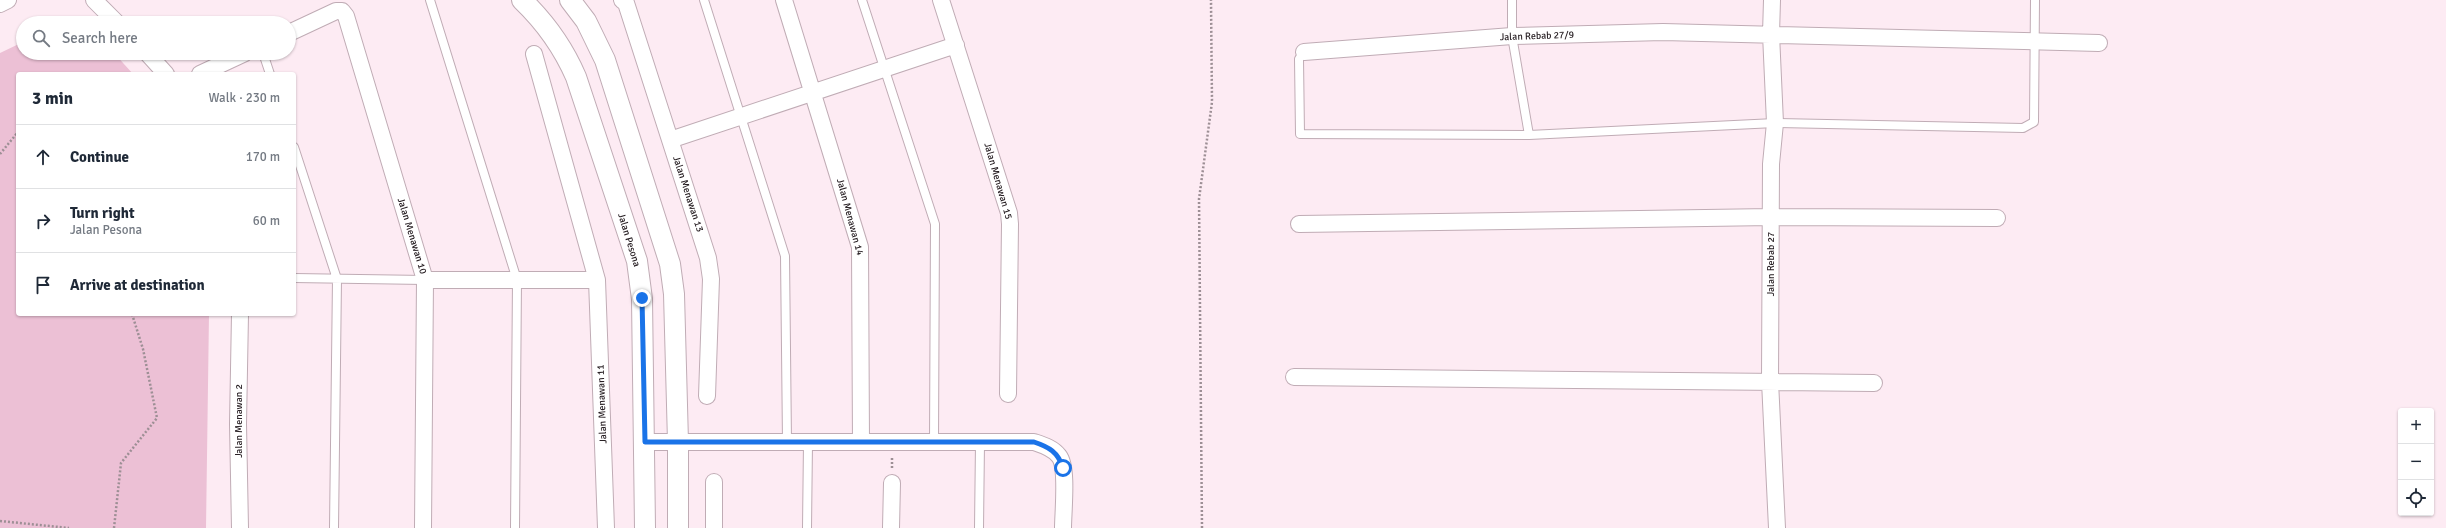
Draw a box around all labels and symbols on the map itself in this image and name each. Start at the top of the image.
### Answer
street label: Jalan Rebab 27/9 [1500,29,1574,43]
street label: Jalan Menawan 15 [981,141,1015,221]
street label: Jalan Menawan 13 [670,155,706,233]
street label: Jalan Menawan 14 [834,177,866,257]
street label: Jalan Menawan 10 [395,196,429,276]
street label: Jalan Pesona [615,212,643,268]
street label: Jalan Rebab 27 [1765,232,1777,296]
route end [633,289,651,307]
street label: Jalan Menawan 11 [595,364,609,444]
street label: Jalan Menawan 2 [233,384,245,458]
route start [1054,459,1072,477]

